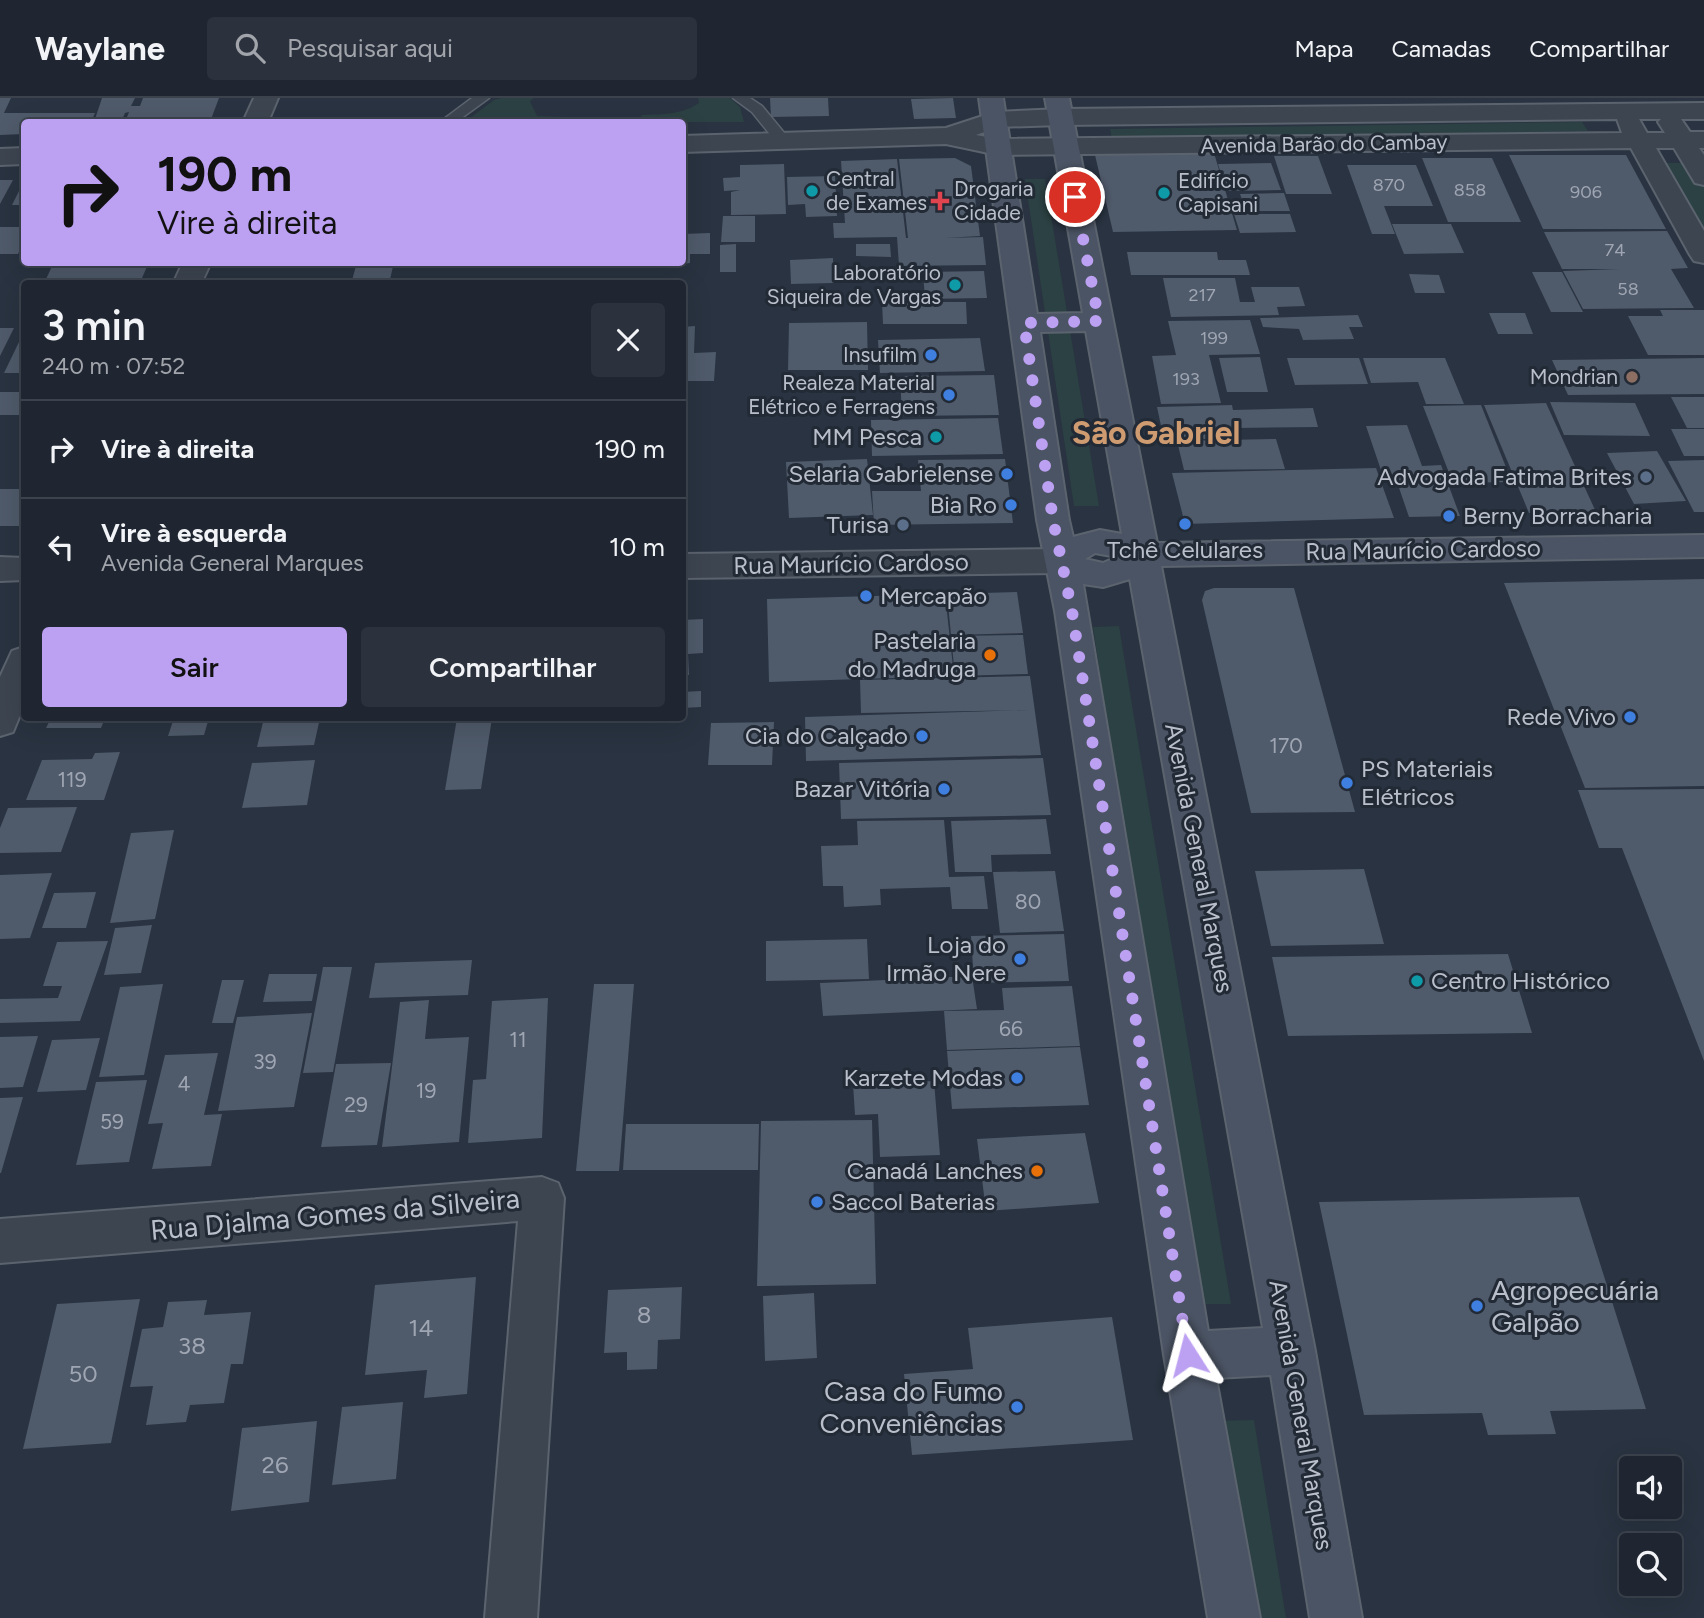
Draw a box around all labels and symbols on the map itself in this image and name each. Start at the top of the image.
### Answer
street label: Avenida Barão do Cambay [1200,129,1448,158]
place label: Central de Exames [826,166,927,215]
pin [1045,167,1105,227]
place label: Edifício Capisani [1178,168,1258,217]
house number: 870 [1373,174,1405,196]
place label: Drogaria Cidade [954,176,1033,225]
house number: 858 [1454,179,1486,201]
house number: 906 [1570,181,1602,203]
marker: Central de Exames [804,183,820,199]
marker: Edifício Capisani [1156,185,1172,201]
marker: Drogaria Cidade [932,193,948,209]
house number: 74 [1605,239,1625,261]
place label: Laboratório Siqueira de Vargas [767,260,941,309]
marker: Laboratório Siqueira de Vargas [947,277,963,293]
house number: 58 [1617,278,1639,300]
house number: 217 [1188,284,1216,306]
house number: 199 [1200,327,1228,349]
place label: Insufilm [843,342,917,367]
marker: Insufilm [923,347,939,363]
place label: Mondrian [1530,364,1618,389]
house number: 193 [1172,368,1200,390]
marker: Mondrian [1624,369,1640,385]
place label: Realeza Material Elétrico e Ferragens [748,370,935,419]
marker: Realeza Material Elétrico e Ferragens [941,387,957,403]
district label: São Gabriel [1072,414,1240,452]
place label: MM Pesca [812,422,922,451]
marker: MM Pesca [928,429,944,445]
place label: Selaria Gabrielense [788,459,993,488]
place label: Advogada Fatima Brites [1377,462,1632,491]
marker: Selaria Gabrielense [999,466,1015,482]
marker: Advogada Fatima Brites [1638,469,1654,485]
place label: Bia Ro [930,490,997,519]
marker: Bia Ro [1003,497,1019,513]
place label: Berny Borracharia [1463,501,1652,530]
marker: Berny Borracharia [1441,508,1457,524]
place label: Turisa [826,510,889,539]
marker: Tchê Celulares [1177,516,1193,532]
marker: Turisa [895,517,911,533]
street label: Rua Maurício Cardoso [1305,533,1541,566]
place label: Tchê Celulares [1107,535,1263,564]
street label: Rua Maurício Cardoso [733,547,969,580]
place label: Mercapão [880,581,987,610]
marker: Mercapão [858,588,874,604]
place label: Pastelaria do Madruga [848,626,976,683]
marker: Pastelaria do Madruga [982,647,998,663]
place label: Rede Vivo [1506,702,1616,731]
marker: Rede Vivo [1622,709,1638,725]
place label: Cia do Calçado [745,721,908,750]
street label: Avenida General Marques [1159,721,1240,995]
marker: Cia do Calçado [914,728,930,744]
house number: 170 [1269,733,1303,758]
place label: PS Materiais Elétricos [1361,754,1493,811]
house number: 119 [57,767,87,792]
place label: Bazar Vitória [794,774,930,803]
marker: PS Materiais Elétricos [1339,775,1355,791]
marker: Bazar Vitória [936,781,952,797]
house number: 80 [1015,889,1041,914]
place label: Loja do Irmão Nere [886,930,1006,987]
marker: Loja do Irmão Nere [1012,951,1028,967]
place label: Centro Histórico [1431,966,1610,995]
marker: Centro Histórico [1409,973,1425,989]
house number: 66 [999,1016,1023,1041]
house number: 11 [509,1027,527,1052]
house number: 39 [253,1049,277,1074]
place label: Karzete Modas [844,1063,1003,1092]
marker: Karzete Modas [1009,1070,1025,1086]
house number: 4 [177,1071,191,1096]
house number: 19 [416,1078,436,1103]
house number: 29 [344,1092,368,1117]
house number: 59 [100,1109,124,1134]
place label: Canadá Lanches [847,1156,1023,1185]
marker: Canadá Lanches [1029,1163,1045,1179]
street label: Rua Djalma Gomes da Silveira [149,1181,521,1247]
place label: Saccol Baterias [831,1187,995,1216]
marker: Saccol Baterias [809,1194,825,1210]
place label: Agropecuária Galpão [1491,1273,1659,1339]
street label: Avenida General Marques [1263,1277,1340,1552]
marker: Agropecuária Galpão [1469,1298,1485,1314]
house number: 8 [637,1300,651,1329]
house number: 14 [409,1313,433,1342]
position arrow [1151,1318,1225,1392]
house number: 38 [178,1331,206,1360]
house number: 50 [68,1359,98,1388]
place label: Casa do Fumo Conveniências [820,1374,1003,1440]
marker: Casa do Fumo Conveniências [1009,1399,1025,1415]
house number: 26 [262,1450,289,1479]

